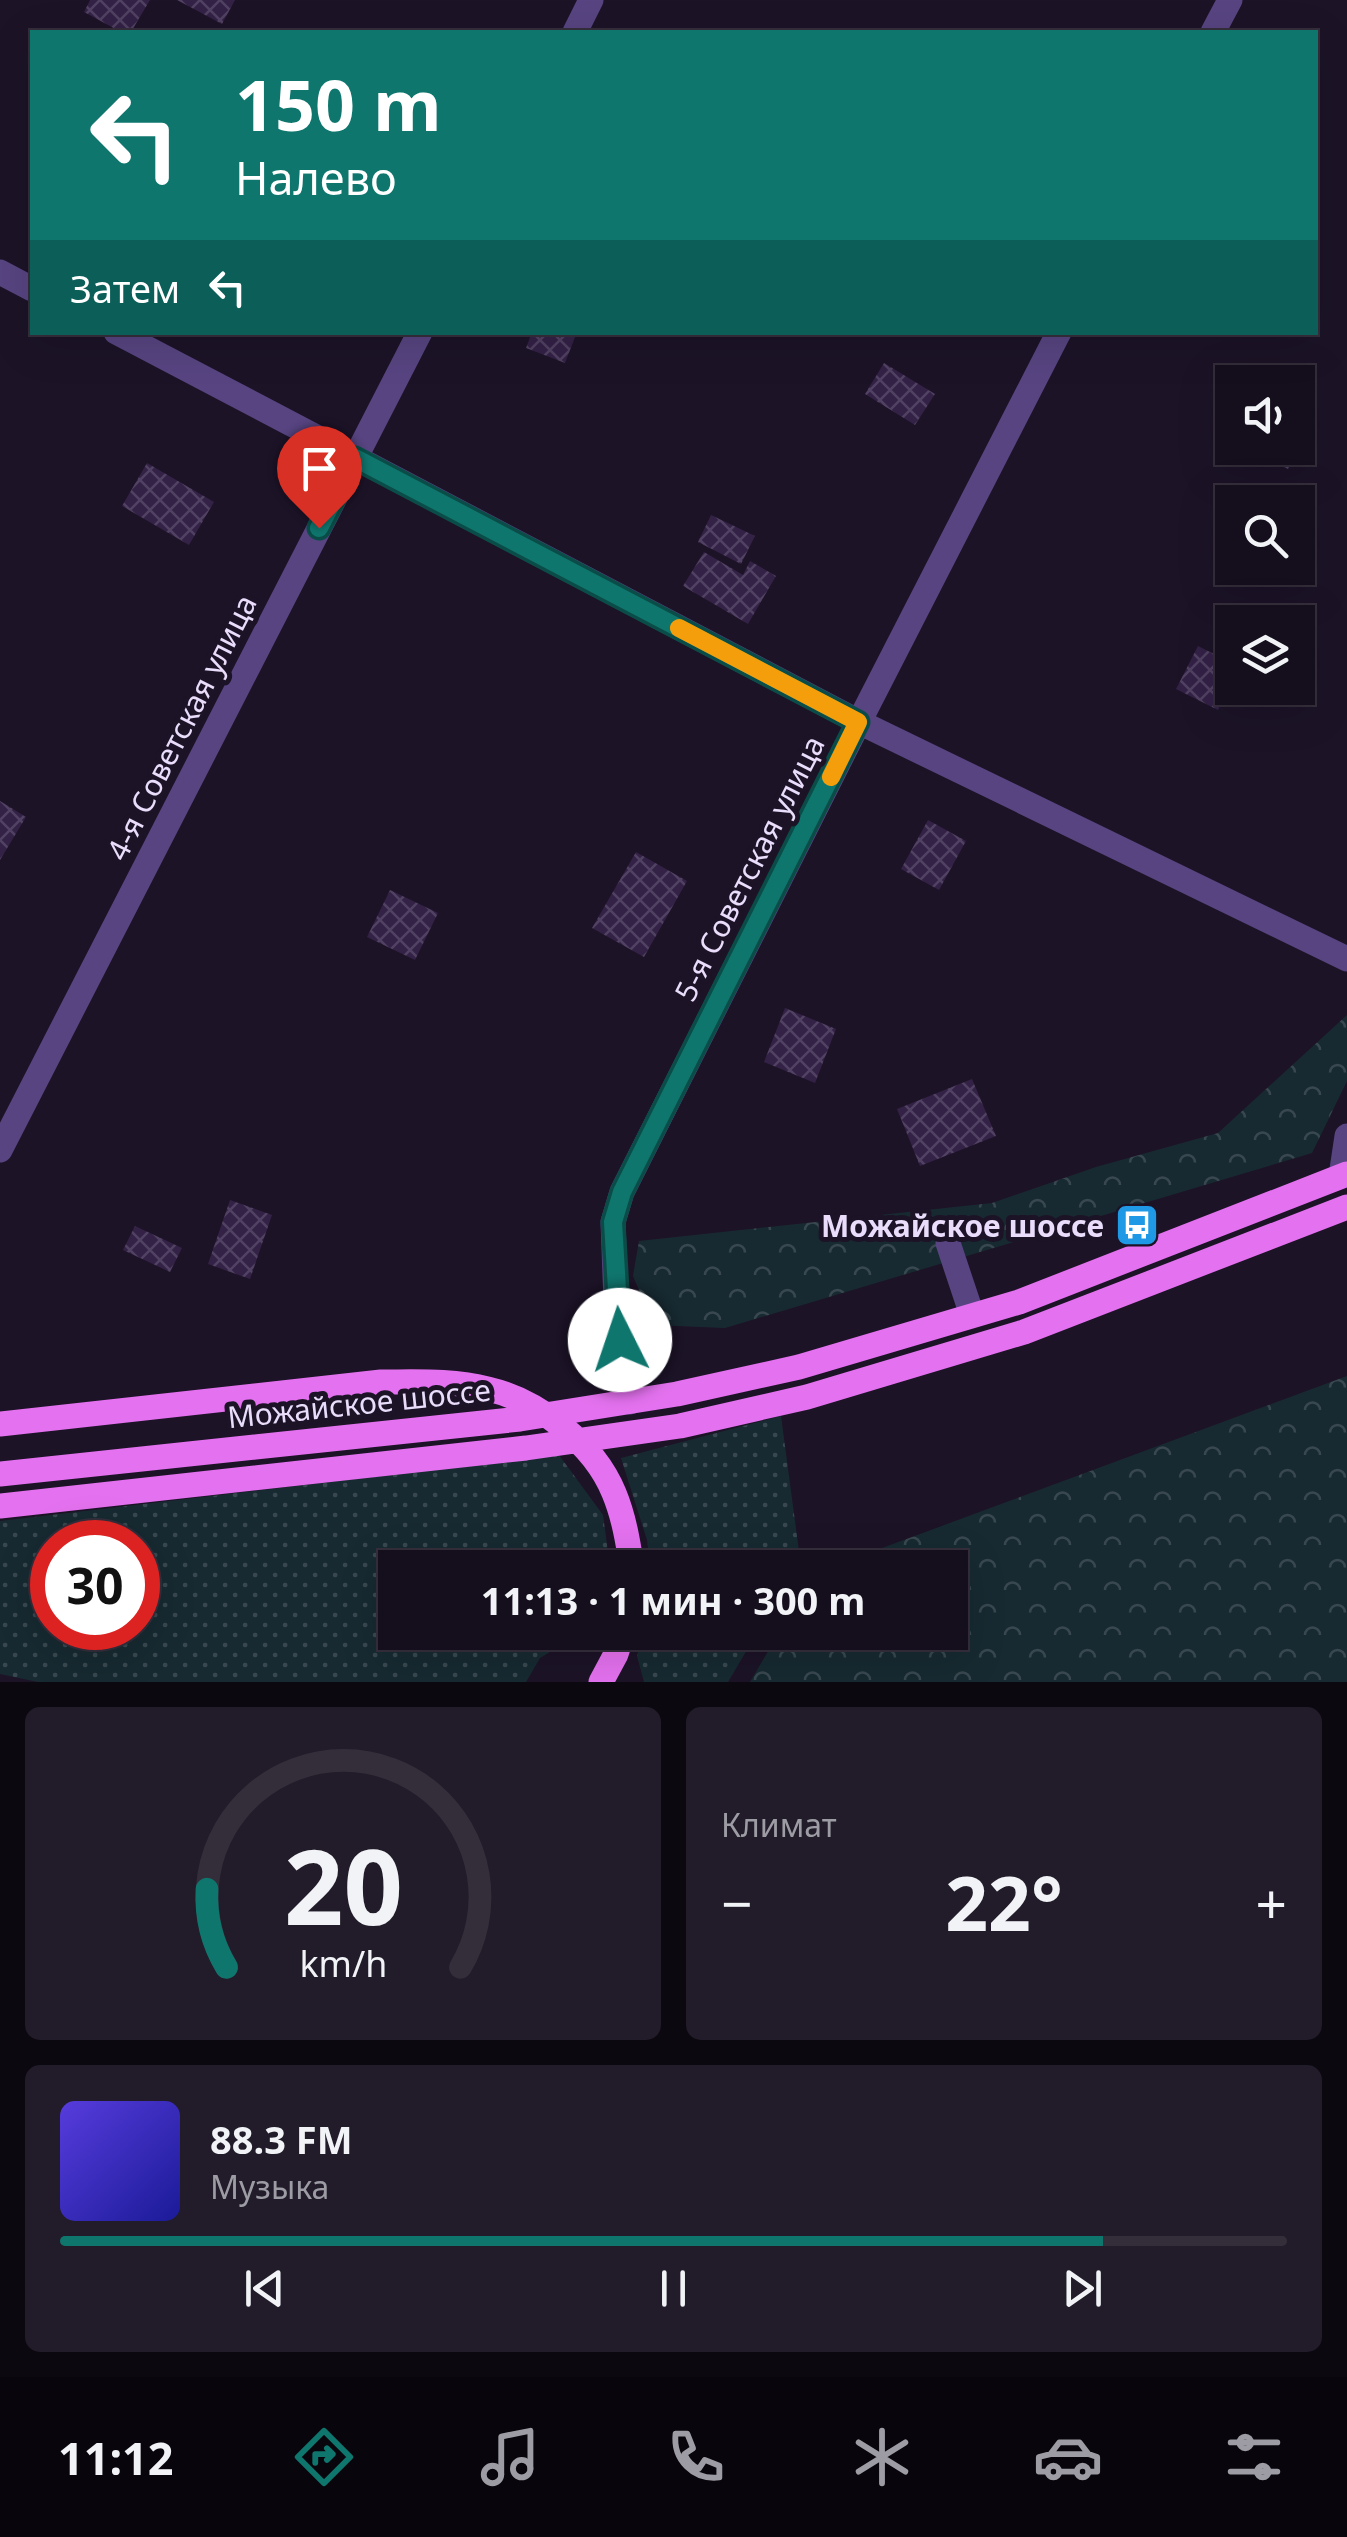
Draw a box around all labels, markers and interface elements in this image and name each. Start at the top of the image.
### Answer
text: 150 m [235,56,442,152]
icon: left [70,70,200,200]
text: Налево [235,147,397,208]
icon: left [200,260,255,315]
text: Затем [70,262,180,314]
map controls [1215,365,1315,705]
button: sound [1215,365,1315,465]
pin [277,426,362,529]
icon: arrive [292,441,347,496]
button: search [1215,485,1315,585]
street label: 4-я Советская улица [96,587,266,867]
button: layers [1215,605,1315,705]
street label: 5-я Советская улица [664,728,834,1008]
bus stop icon: Можайское шоссе [1114,1202,1160,1248]
place label: Можайское шоссе [821,1205,1104,1246]
position arrow [568,1288,672,1392]
street label: Можайское шоссе [225,1369,493,1437]
speed limit sign: 30 [30,1520,160,1650]
text: 11:13 · 1 мин · 300 m [481,1574,865,1626]
text: Климат [721,1803,837,1846]
text: 20 [284,1814,402,1955]
text: 22° [945,1851,1063,1953]
text: − [721,1865,752,1940]
text: + [1256,1865,1287,1940]
text: km/h [299,1939,387,1987]
text: 88.3 FM [210,2113,352,2165]
text: Музыка [210,2165,329,2208]
icon: previous [237,2261,292,2316]
icon: pause [646,2261,701,2316]
icon: next [1055,2261,1110,2316]
icon: directions [289,2422,359,2492]
icon: music [475,2422,545,2492]
icon: phone [661,2422,731,2492]
icon: climate [847,2422,917,2492]
icon: car [1033,2422,1103,2492]
icon: filters [1219,2422,1289,2492]
text: 11:12 [58,2427,174,2488]

